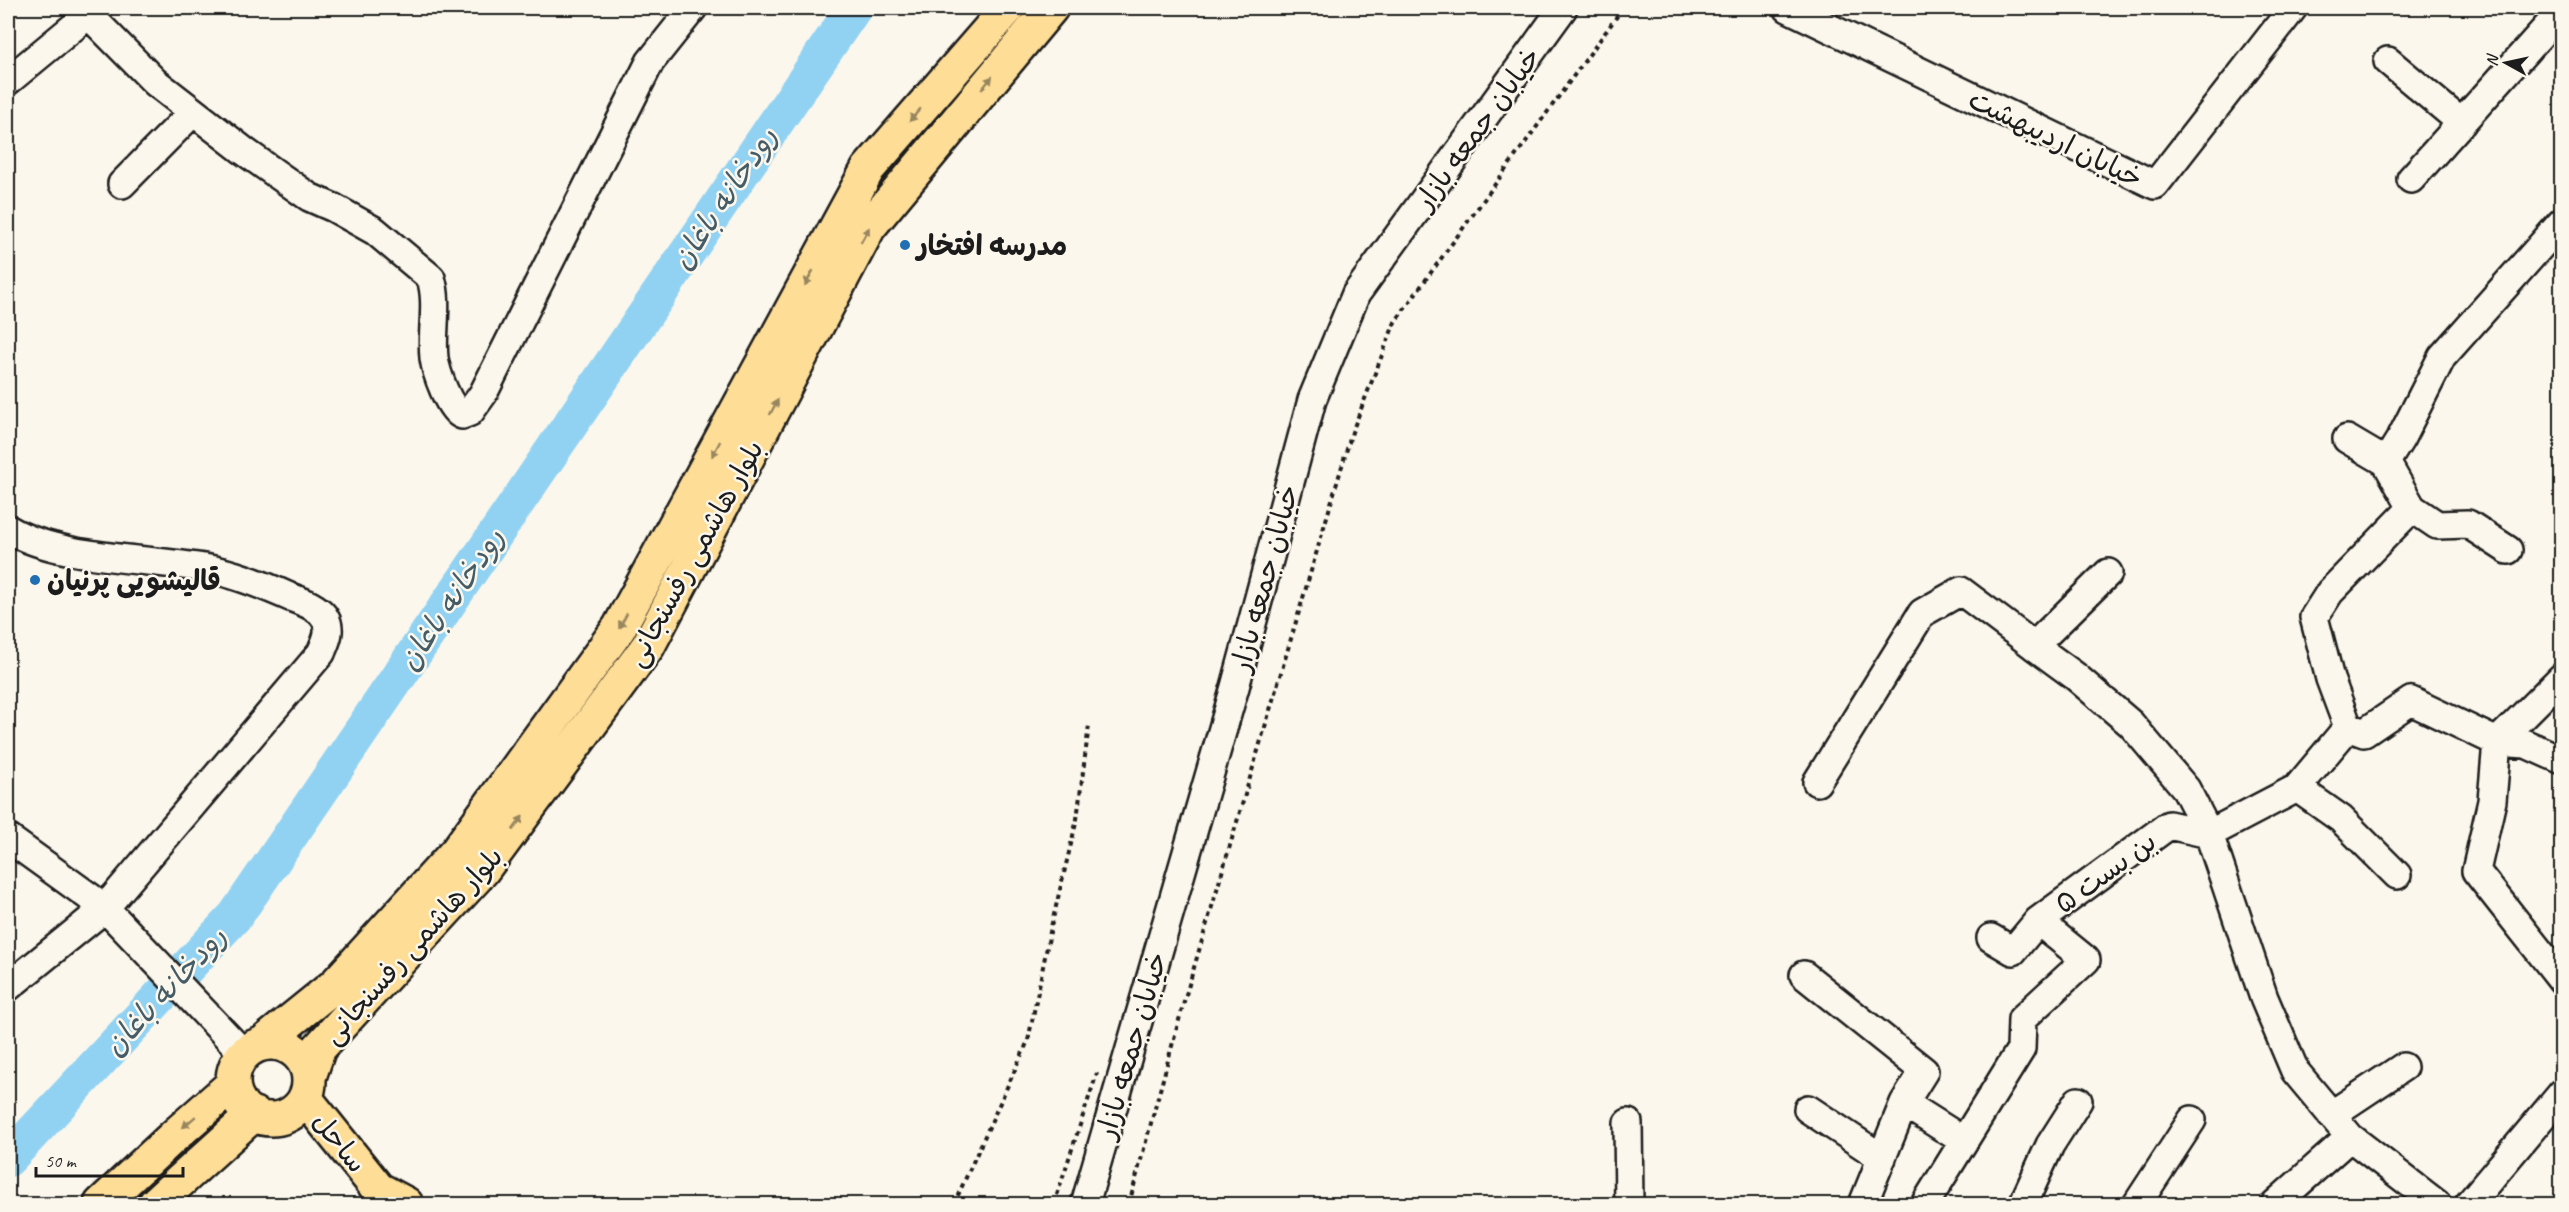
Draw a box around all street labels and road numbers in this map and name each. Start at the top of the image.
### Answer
street label: خیابان جمعه بازار [1405,40,1548,218]
street label: خیابان اردیبهشت [1963,81,2149,196]
street label: بلوار هاشمی رفسنجانی [618,434,771,673]
street label: خیابان جمعه بازار [1222,481,1306,678]
street label: بن بست ۵ [2048,824,2163,921]
street label: بلوار هاشمی رفسنجانی [314,839,510,1051]
street label: خیابان جمعه بازار [1088,948,1175,1144]
street label: ساحل [305,1105,375,1180]

